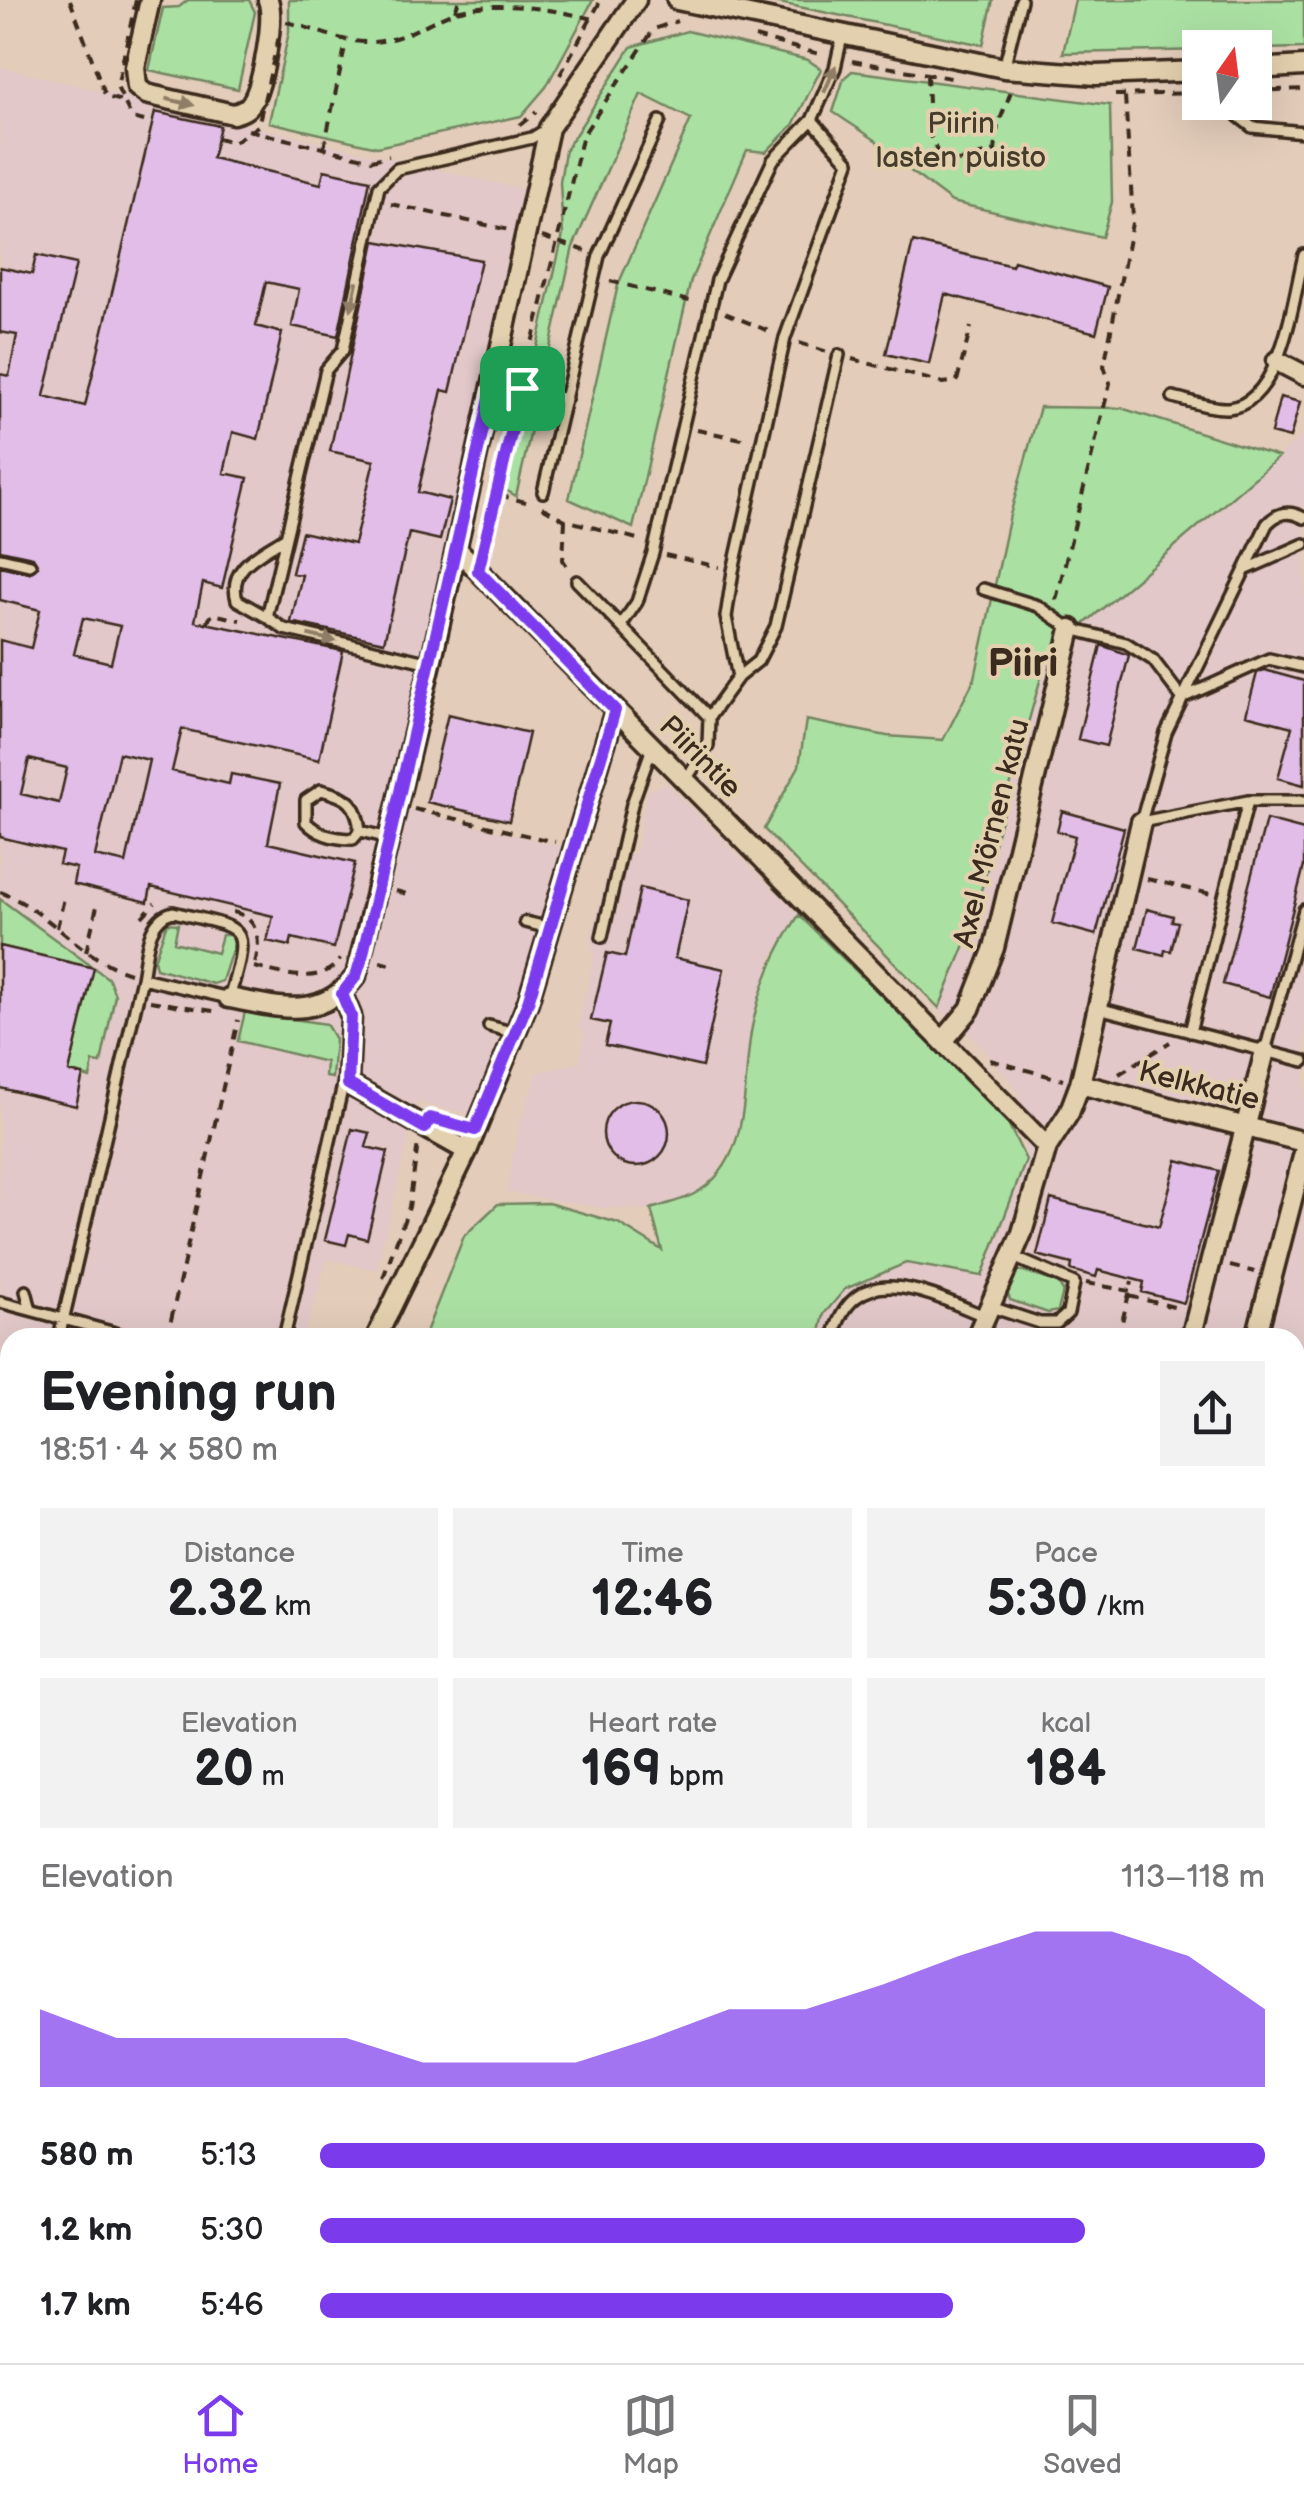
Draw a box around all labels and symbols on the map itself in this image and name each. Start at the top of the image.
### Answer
north arrow [1182,30,1272,120]
one-way arrow [822,64,838,94]
one-way arrow [165,95,196,110]
park label: Piirin lasten puisto [876,106,1046,176]
one-way arrow [346,281,362,312]
pin [480,346,565,431]
one-way arrow [307,631,338,646]
district label: Piiri [988,640,1058,688]
street label: Piirintie [651,708,749,806]
street label: Axel Mörnen katu [946,715,1038,951]
street label: Kelkkatie [1135,1054,1263,1118]

